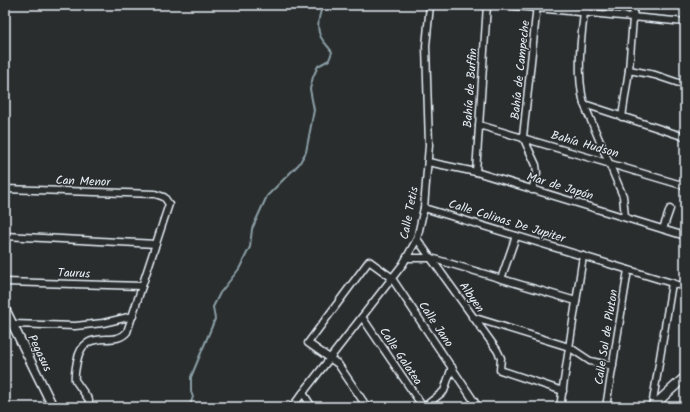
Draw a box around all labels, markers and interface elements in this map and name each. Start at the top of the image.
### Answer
street label: Bahía de Campeche [506,19,535,121]
street label: Bahía de Buffin [458,48,483,129]
street label: Bahía Hudson [549,126,621,163]
street label: Mar de Japón [524,167,596,206]
street label: Can Menor [55,171,112,192]
street label: Calle Tetis [395,185,424,241]
street label: Calle Colinas De Jupiter [446,195,569,249]
street label: Taurus [57,263,91,284]
street label: Albyen [454,278,489,317]
street label: Calle Sol de Pluton [590,288,623,386]
street label: Calle Jano [413,297,458,351]
street label: Calle Galatea [374,324,427,389]
street label: Pegasus [22,331,57,375]

